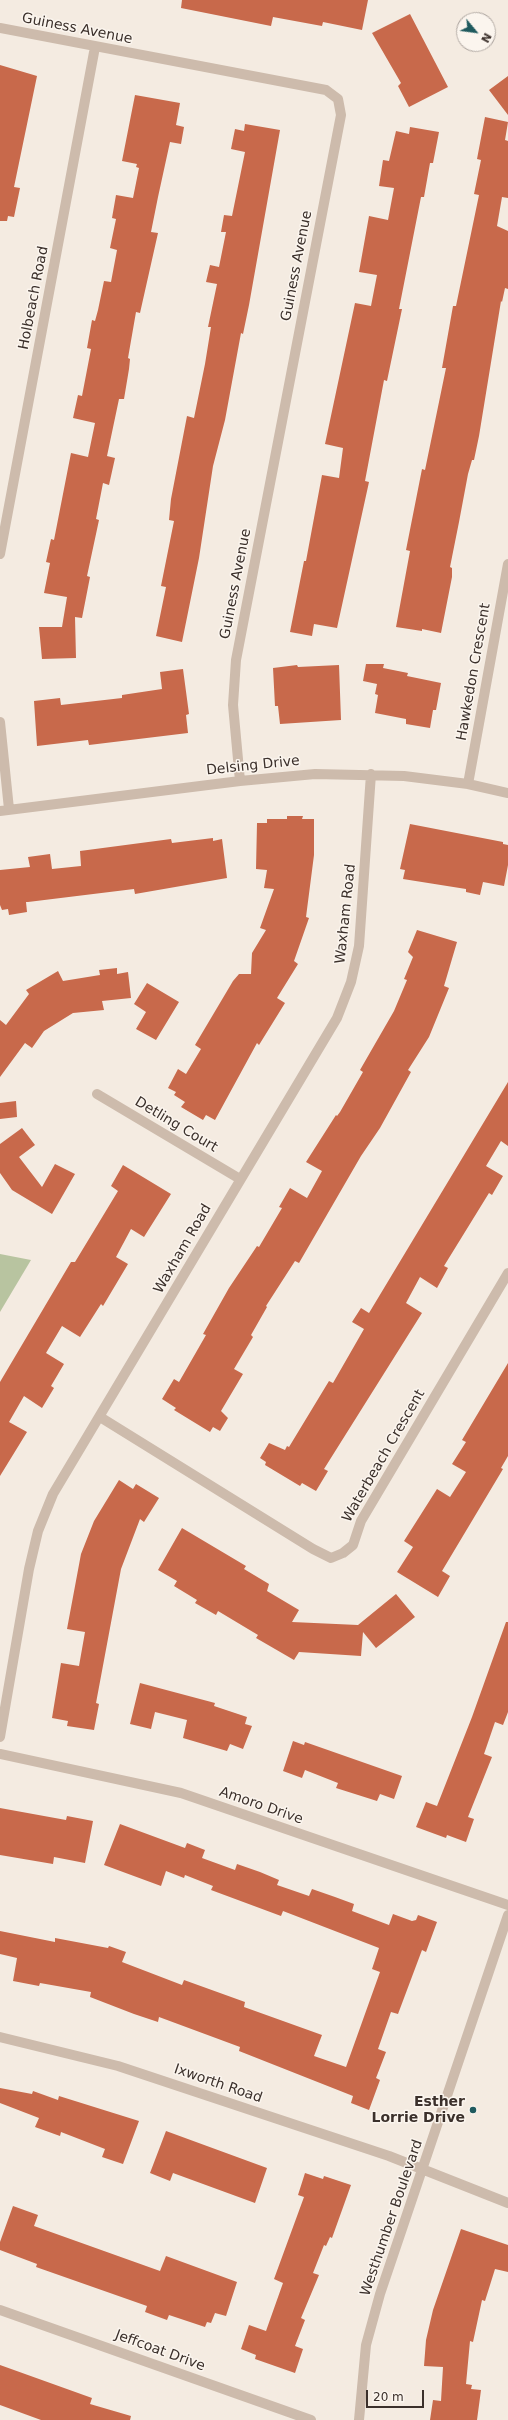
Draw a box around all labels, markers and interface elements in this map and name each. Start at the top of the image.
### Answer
street label: Guiness Avenue [20,10,134,48]
north arrow [456,12,496,52]
text: N [478,30,494,45]
street label: Guiness Avenue [278,209,316,323]
street label: Holbeach Road [16,245,52,351]
street label: Guiness Avenue [217,527,255,641]
street label: Hawkedon Crescent [454,602,494,742]
street label: Delsing Drive [205,753,301,779]
street label: Waxham Road [332,863,360,965]
street label: Detling Court [132,1094,220,1156]
street label: Waxham Road [151,1201,215,1297]
street label: Waterbeach Crescent [339,1387,429,1525]
street label: Amoro Drive [217,1784,305,1828]
street label: Ixworth Road [172,2061,264,2107]
place label: Esther Lorrie Drive [372,2094,465,2126]
marker: Esther Lorrie Drive [468,2105,478,2115]
street label: Westhumber Boulevard [357,2138,427,2298]
street label: Jeffcoat Drive [113,2327,207,2375]
scale bar [368,2382,426,2408]
text: 20 m [373,2390,404,2404]

